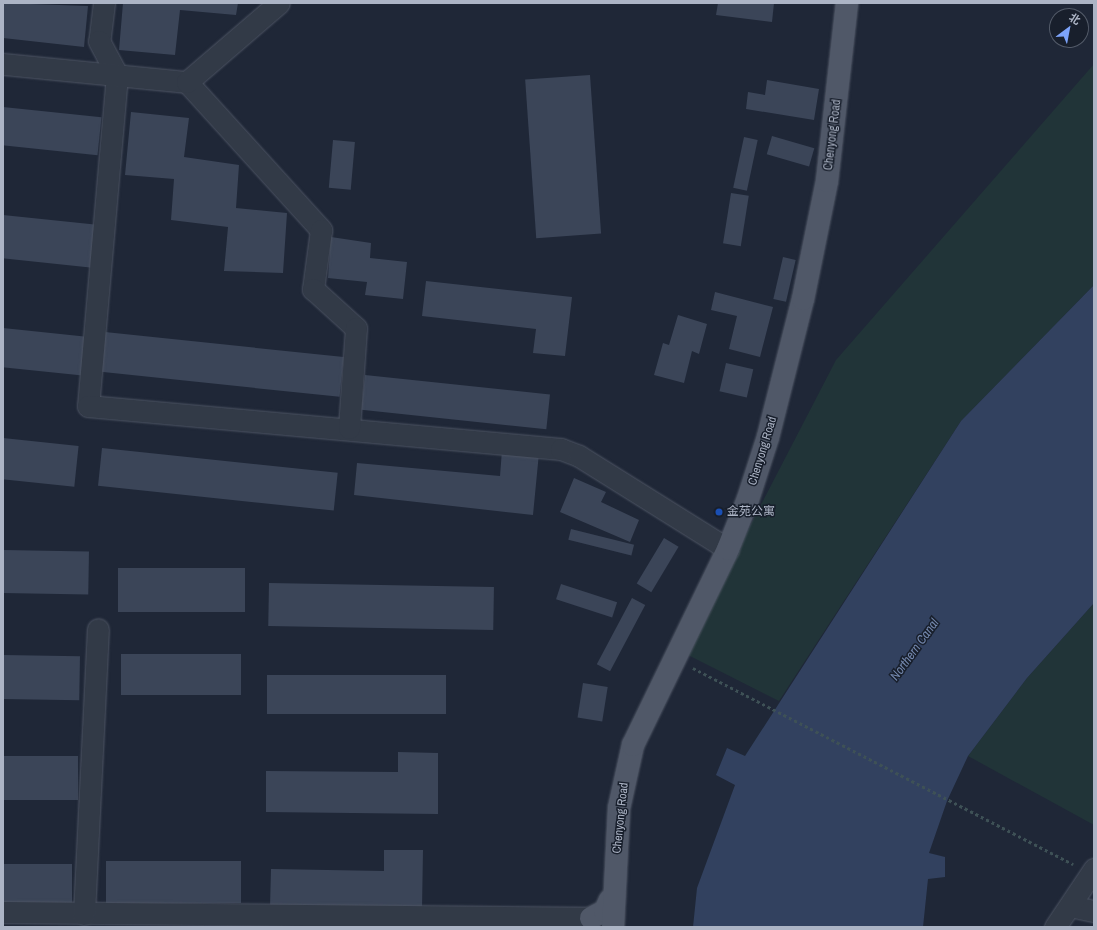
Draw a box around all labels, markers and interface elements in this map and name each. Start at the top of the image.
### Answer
north arrow [1049,8,1089,48]
text: 北 [1066,10,1083,28]
street label: Chenyong Road [822,99,844,171]
street label: Chenyong Road [746,415,780,487]
place label: 金苑公寓 [727,505,775,519]
marker: 金苑公寓 [714,507,724,517]
water label: Northern Canal [887,616,943,684]
street label: Chenyong Road [610,782,632,854]

